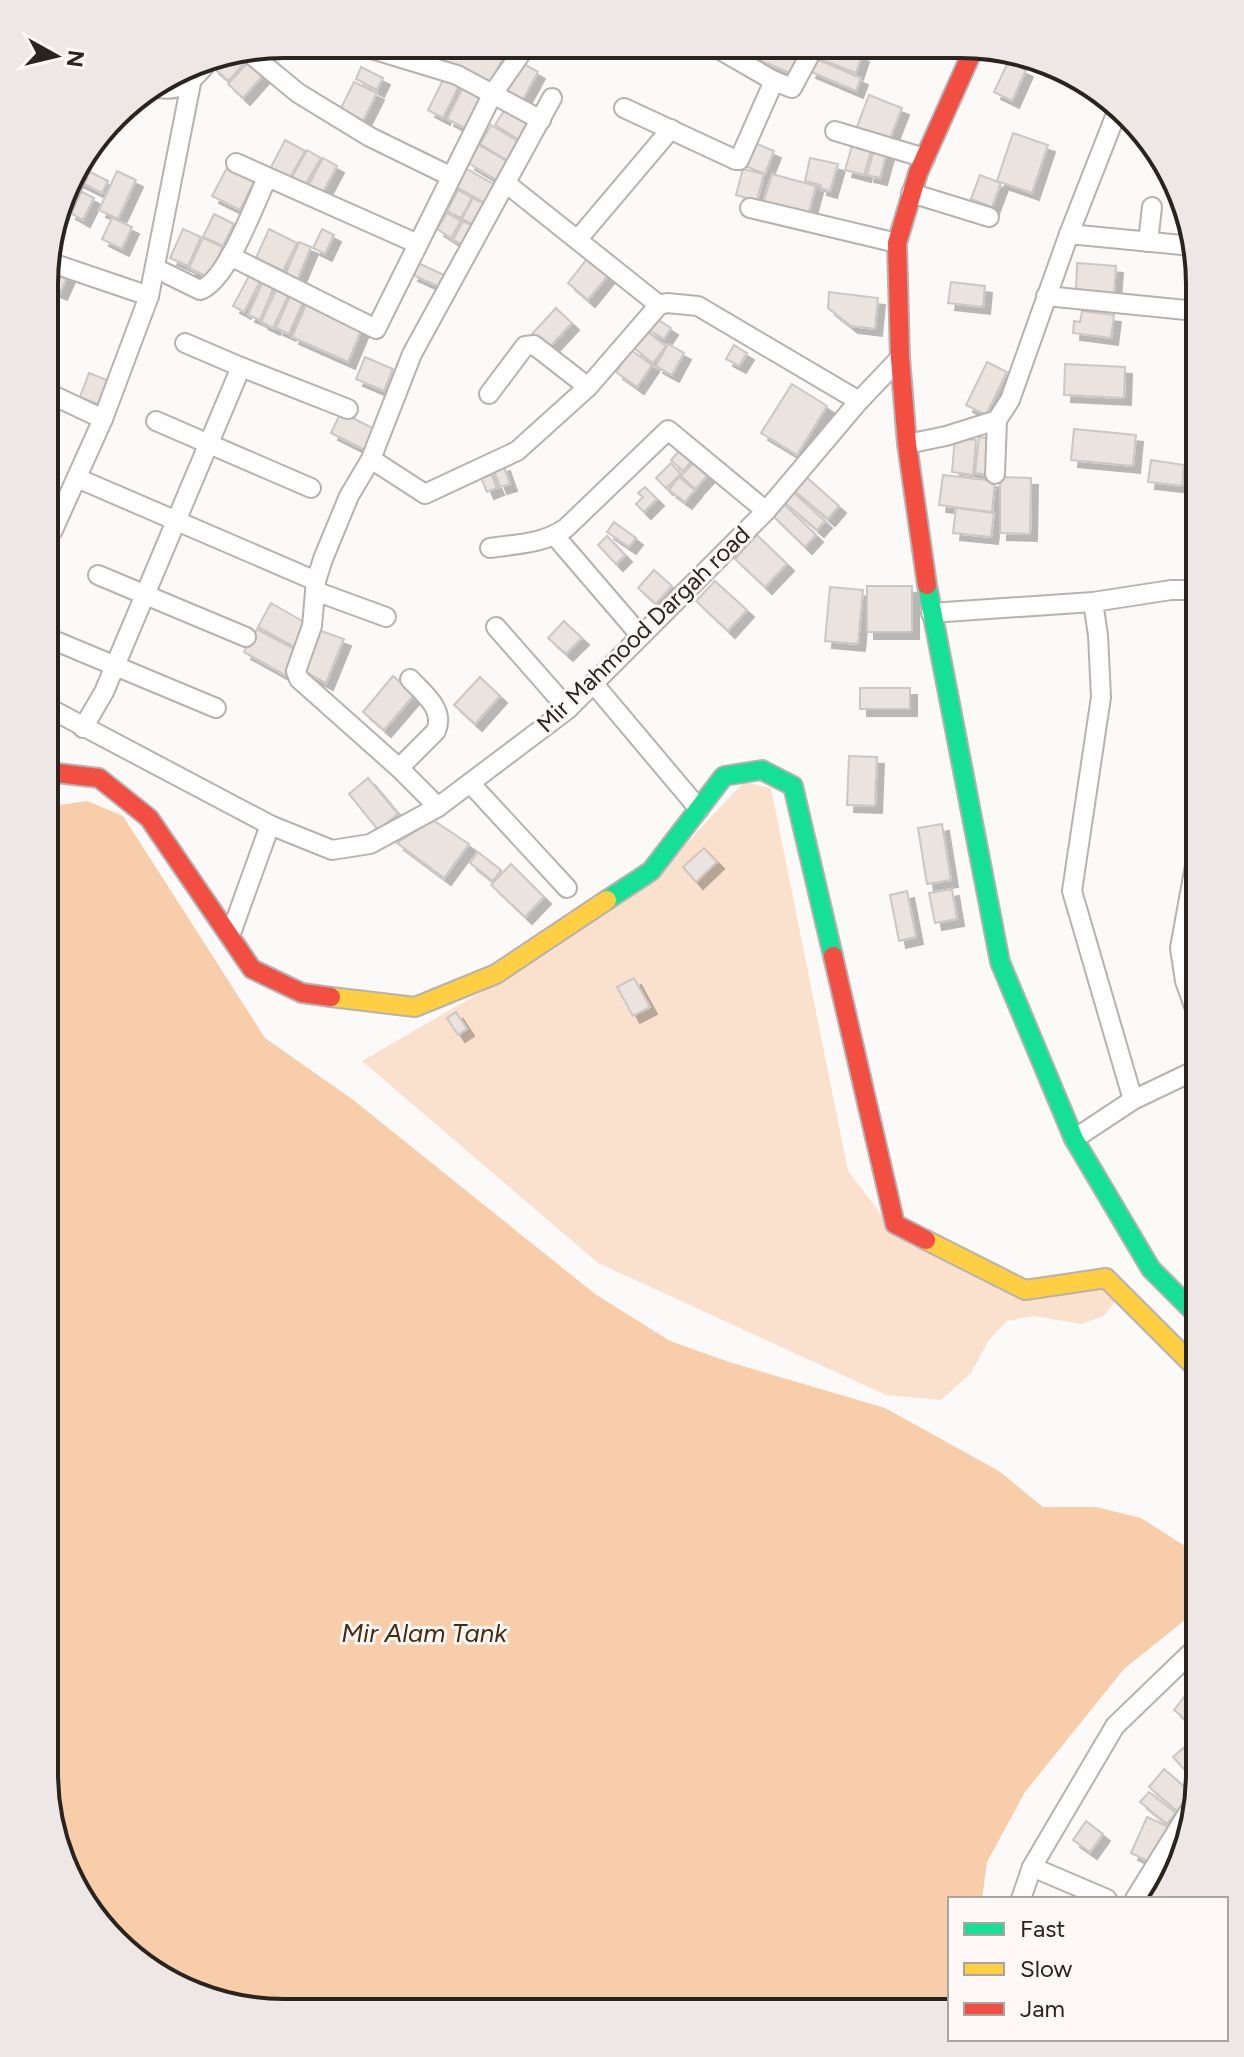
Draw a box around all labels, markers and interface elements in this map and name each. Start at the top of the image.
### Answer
north arrow [16,16,96,96]
text: N [61,48,90,69]
street label: Mir Mahmood Dargah road [530,520,756,738]
water label: Mir Alam Tank [341,1617,508,1649]
legend [948,1897,1228,2041]
text: Fast [1020,1914,1065,1943]
text: Slow [1020,1954,1073,1983]
text: Jam [1020,1994,1065,2023]

